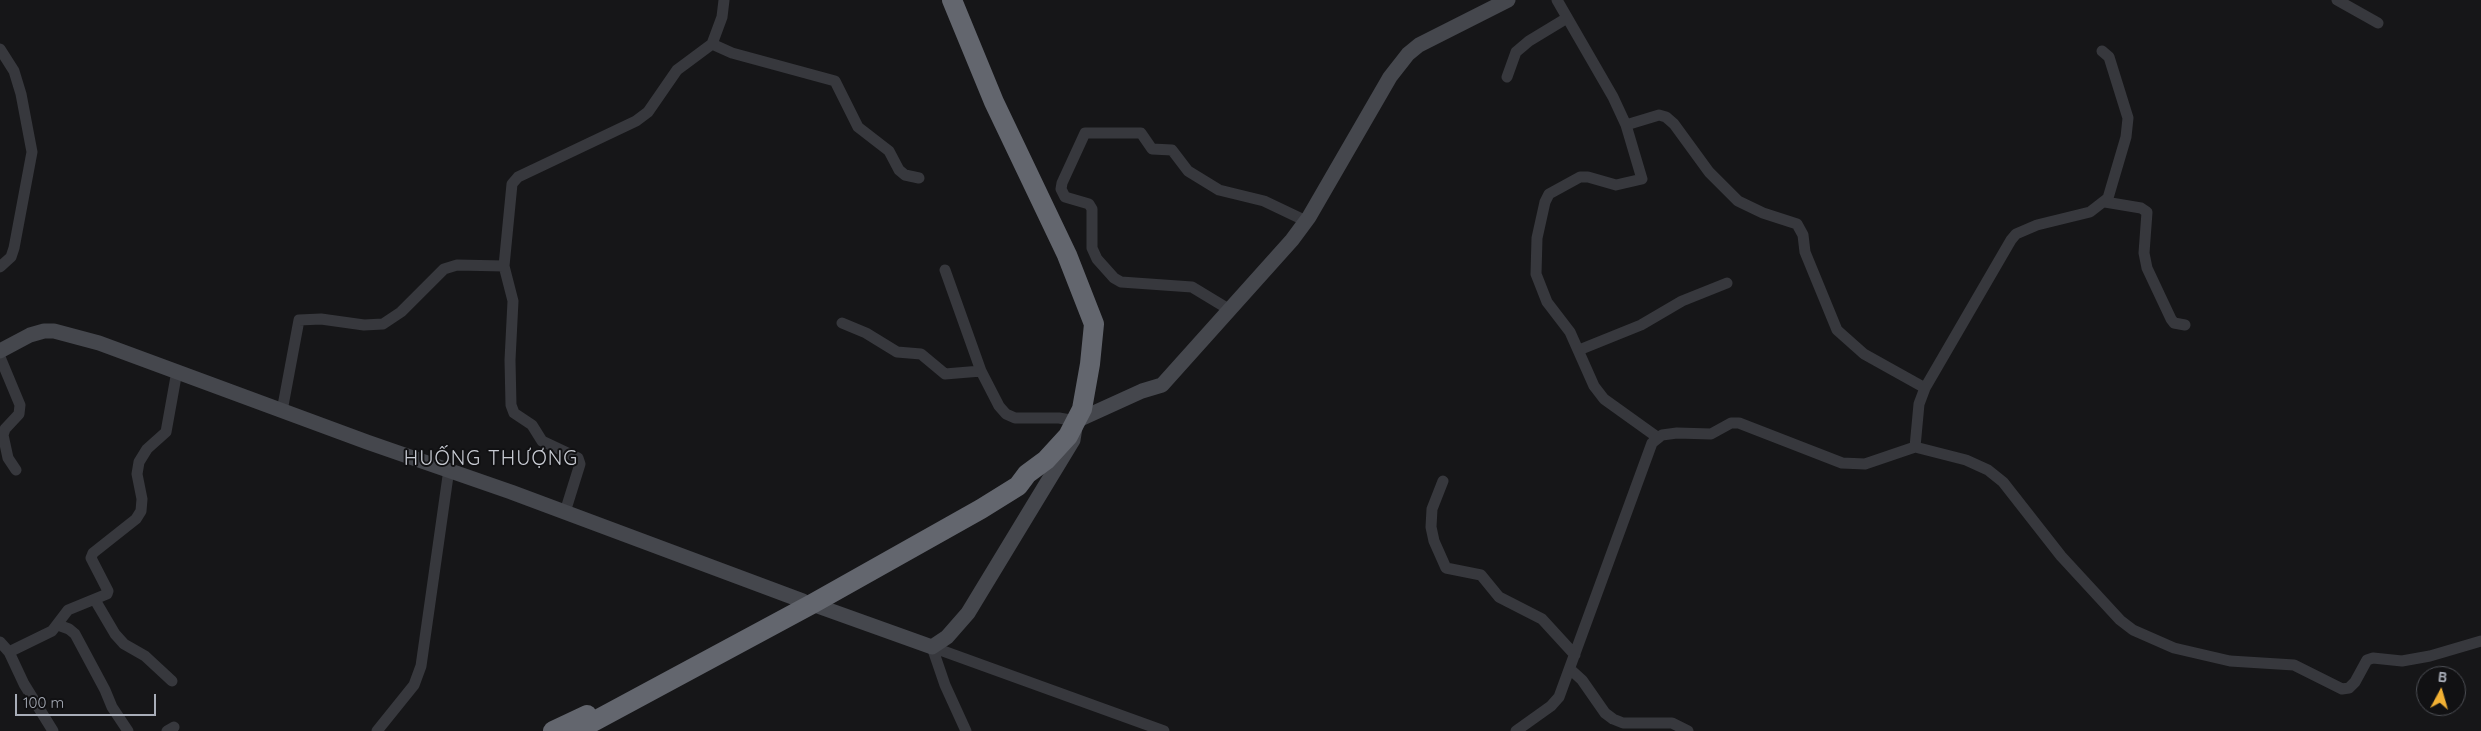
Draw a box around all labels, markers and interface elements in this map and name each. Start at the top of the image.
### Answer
district label: HUỐNG THƯỢNG [402,447,580,471]
north arrow [2416,666,2466,716]
text: B [2437,668,2448,687]
scale bar [18,684,159,716]
text: 100 m [23,693,64,712]

